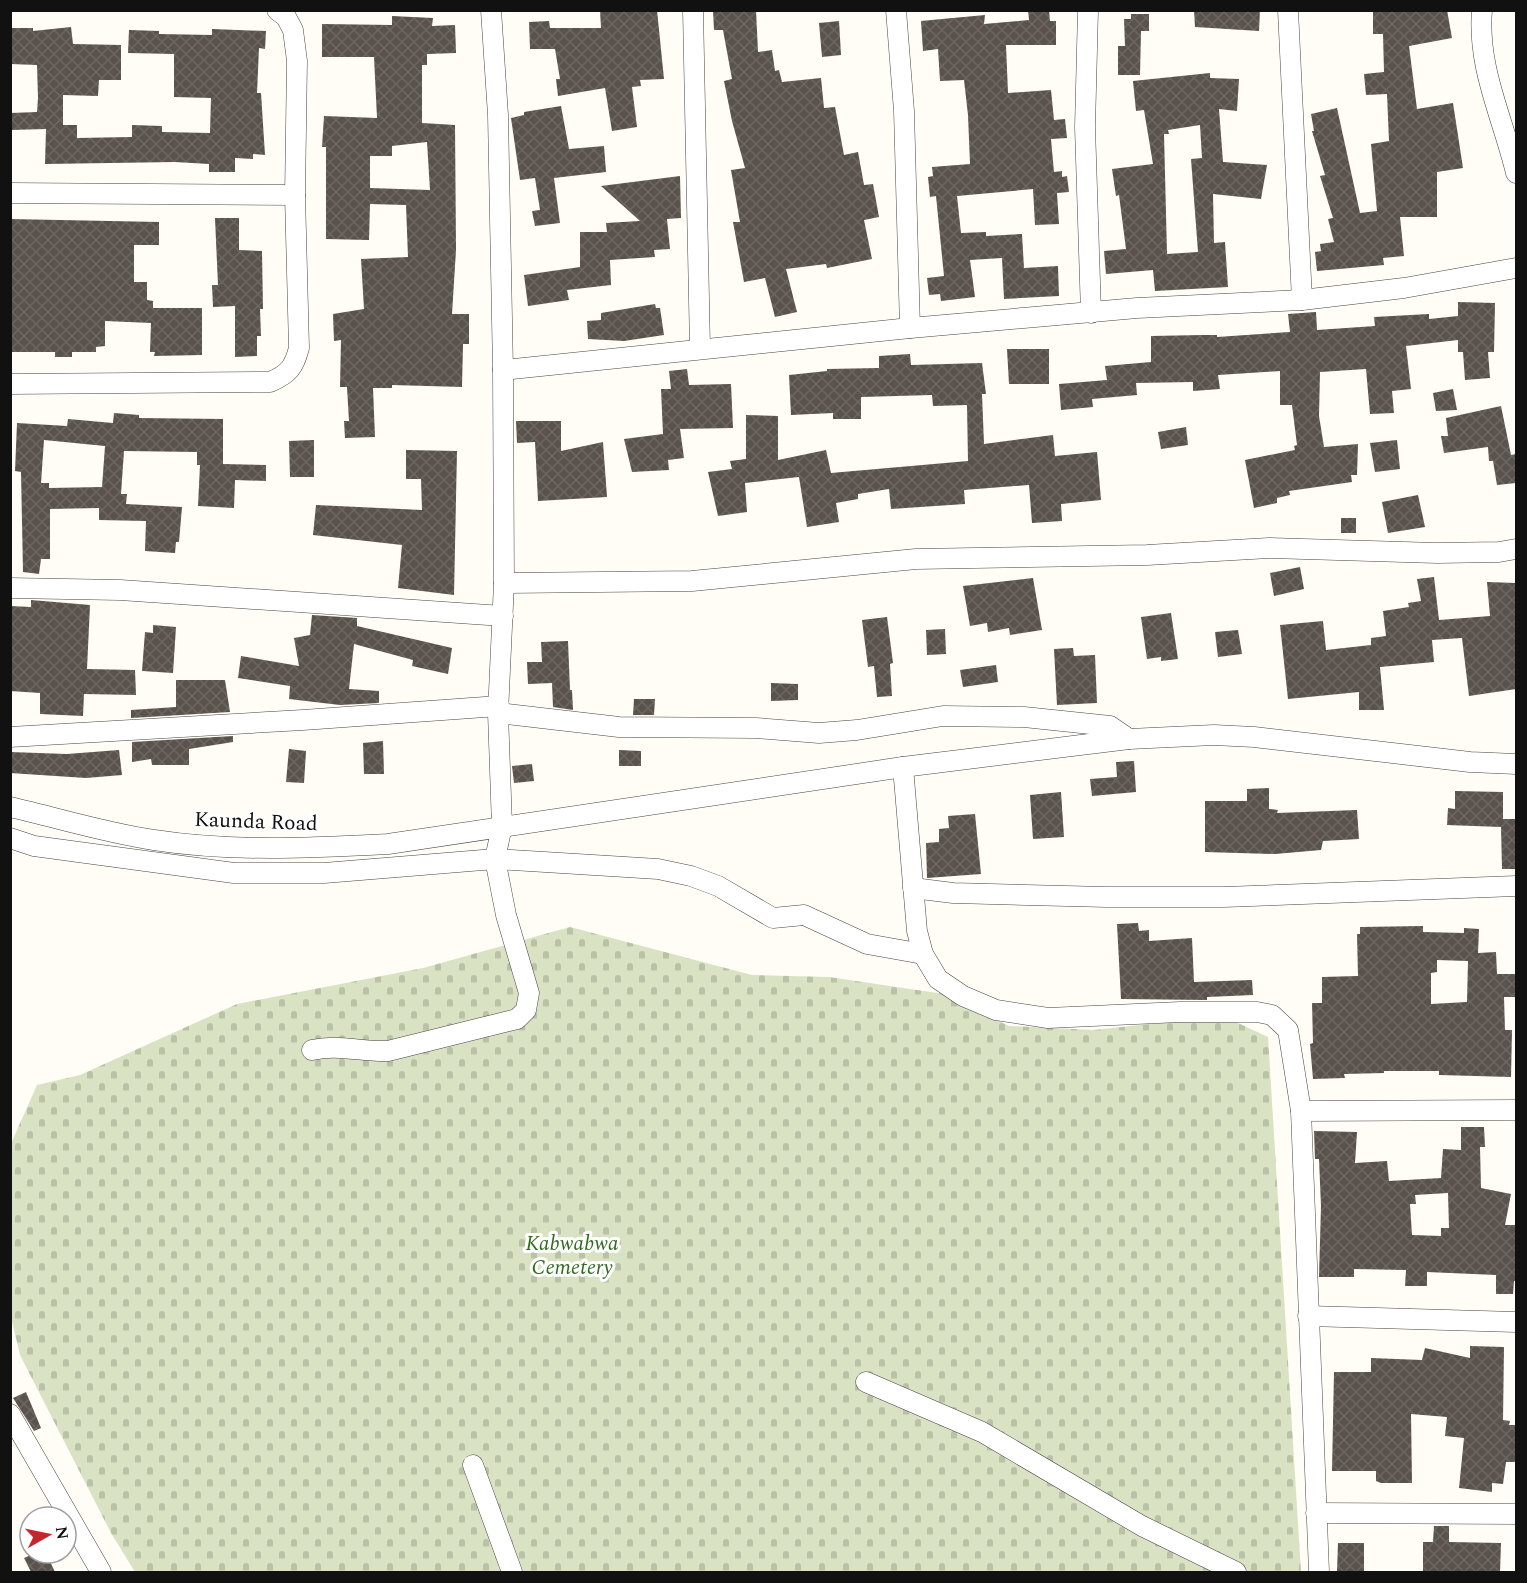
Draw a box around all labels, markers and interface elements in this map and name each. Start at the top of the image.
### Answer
street label: Kaunda Road [194,804,318,840]
park label: Kabwabwa Cemetery [526,1228,619,1284]
north arrow [18,1505,78,1565]
text: N [49,1524,75,1541]

